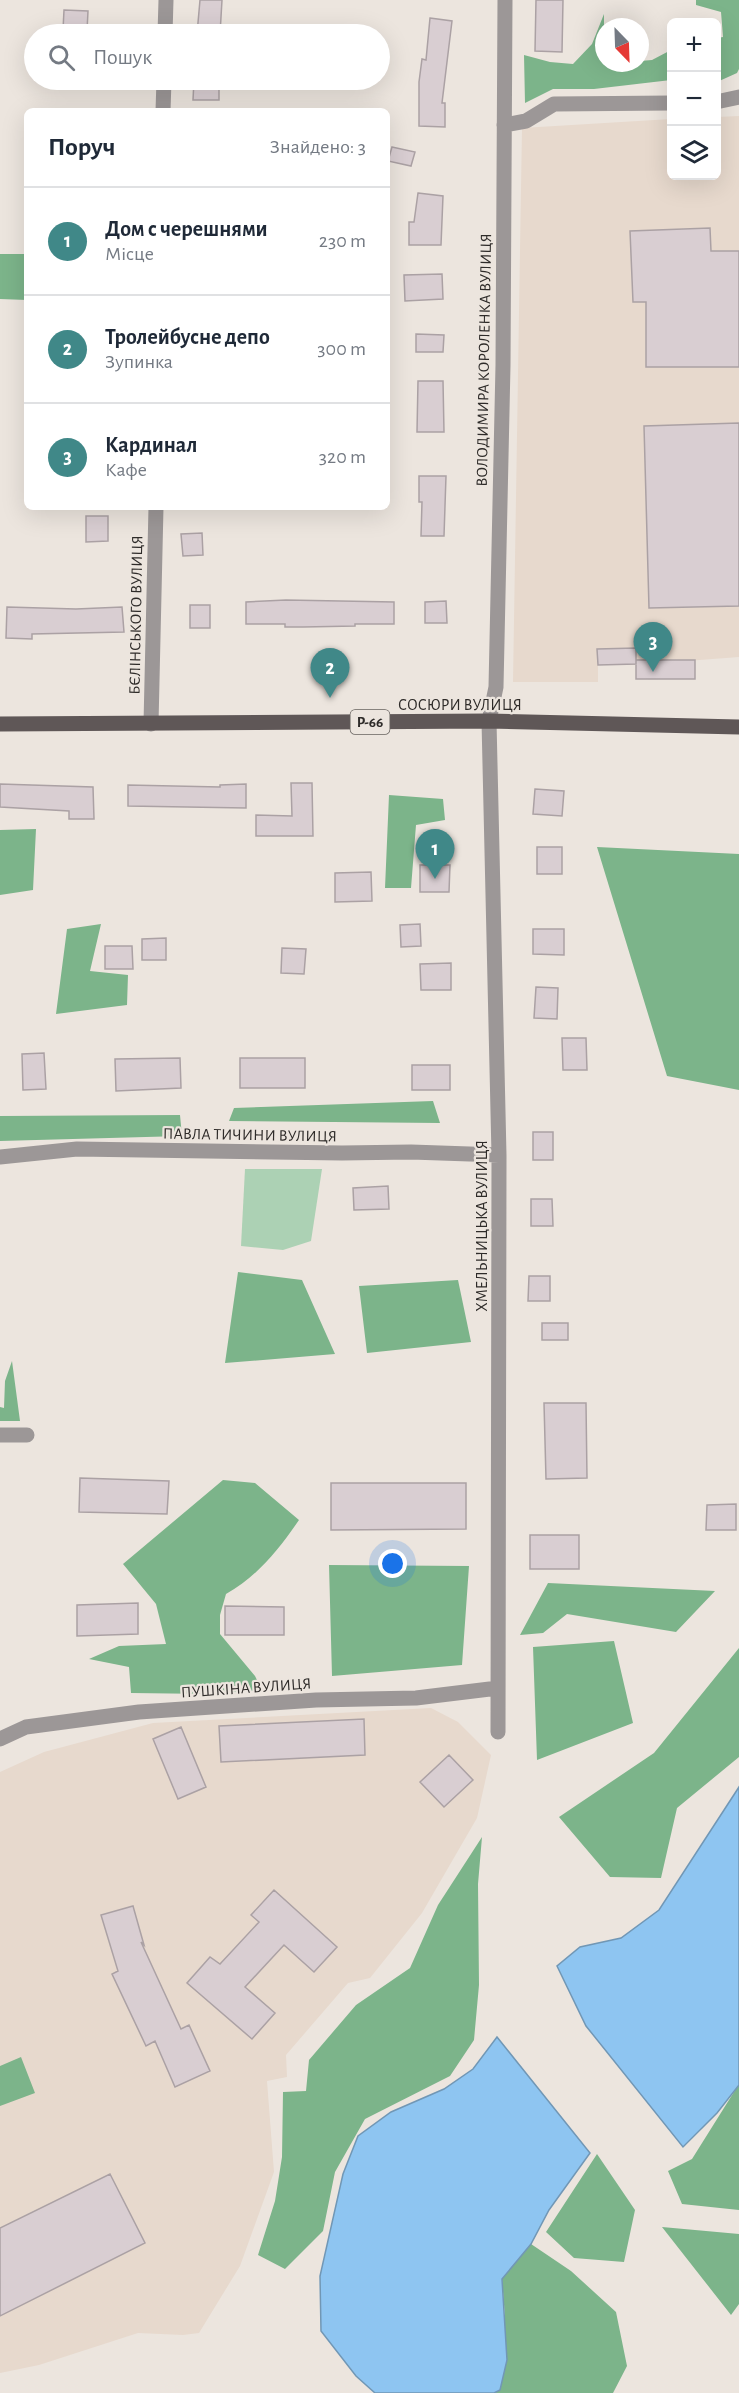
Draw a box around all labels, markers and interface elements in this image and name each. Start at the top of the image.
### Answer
north arrow [595,18,649,72]
map controls [667,18,721,180]
button: + [667,18,721,72]
search box [24,24,390,90]
icon: search [45,41,78,74]
text: Пошук [93,46,152,68]
button: − [667,72,721,126]
button: layers [667,126,721,180]
text: Поруч [48,134,115,160]
text: Знайдено: 3 [270,137,366,157]
text: Дом с черешнями [105,218,268,240]
text: 1 [64,231,71,251]
text: 230 m [319,231,366,251]
street label: ВОЛОДИМИРА КОРОЛЕНКА ВУЛИЦЯ [474,233,494,487]
text: Місце [105,244,154,264]
text: Тролейбусне депо [105,326,270,348]
text: 2 [63,339,72,359]
text: 300 m [317,339,366,359]
text: Зупинка [105,352,173,372]
text: Кардинал [105,434,197,456]
text: 3 [63,447,72,467]
text: 320 m [319,447,366,467]
text: Кафе [105,460,147,480]
street label: БЄЛІНСЬКОГО ВУЛИЦЯ [127,535,145,695]
pin: 3 [634,622,672,672]
pin: 2 [310,648,350,698]
street label: СОСЮРИ ВУЛИЦЯ [398,697,522,713]
road number: Р-66 [350,710,389,734]
pin: 1 [416,830,454,879]
street label: ПАВЛА ТИЧИНИ ВУЛИЦЯ [163,1125,337,1145]
street label: ХМЕЛЬНИЦЬКА ВУЛИЦЯ [474,1140,490,1312]
your location [378,1549,407,1578]
street label: ПУШКІНА ВУЛИЦЯ [180,1675,312,1701]

